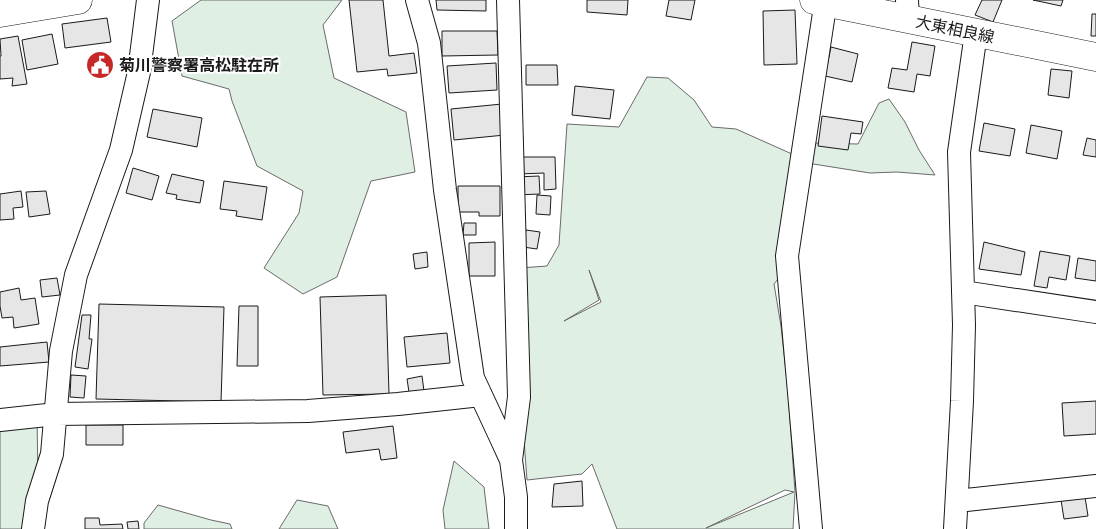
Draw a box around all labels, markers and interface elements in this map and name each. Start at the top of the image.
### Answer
street label: 大東相良線 [913,10,996,49]
public building icon: 菊川警察署高松駐在所 [85,50,115,80]
place label: 菊川警察署高松駐在所 [119,54,279,77]

